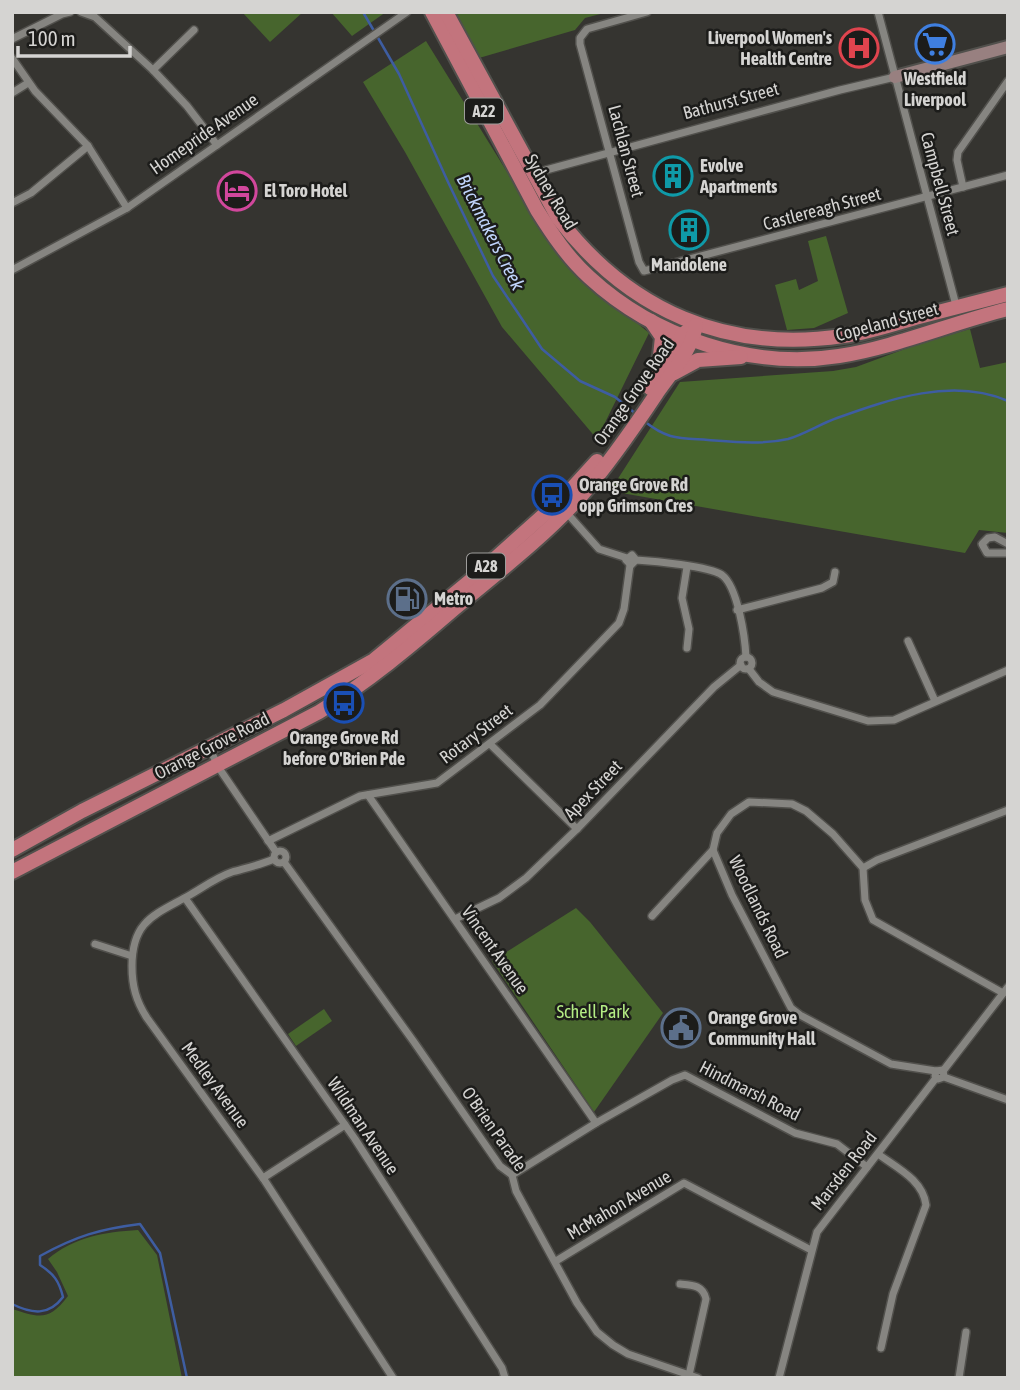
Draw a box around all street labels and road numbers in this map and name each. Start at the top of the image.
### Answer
street label: Bathurst Street [681,78,781,123]
street label: Homepride Avenue [146,89,262,179]
road number: A22 [465,99,503,124]
street label: Lachlan Street [604,102,649,199]
street label: Campbell Street [917,130,964,238]
street label: Sydney Road [521,150,582,233]
street label: Castlereagh Street [761,183,883,234]
street label: Copeland Street [833,298,941,345]
street label: Orange Grove Road [589,334,678,449]
road number: A28 [467,554,505,579]
street label: Rotary Street [435,699,516,768]
street label: Orange Grove Road [151,708,273,784]
street label: Apex Street [559,756,626,824]
street label: Woodlands Road [725,852,792,962]
street label: Vincent Avenue [457,902,533,998]
street label: Medley Avenue [177,1038,254,1132]
street label: Hindmarsh Road [696,1056,804,1125]
street label: Wildman Avenue [323,1073,404,1178]
street label: O'Brien Parade [458,1083,531,1175]
street label: Marsden Road [806,1127,881,1214]
street label: McMahon Avenue [563,1165,674,1244]

